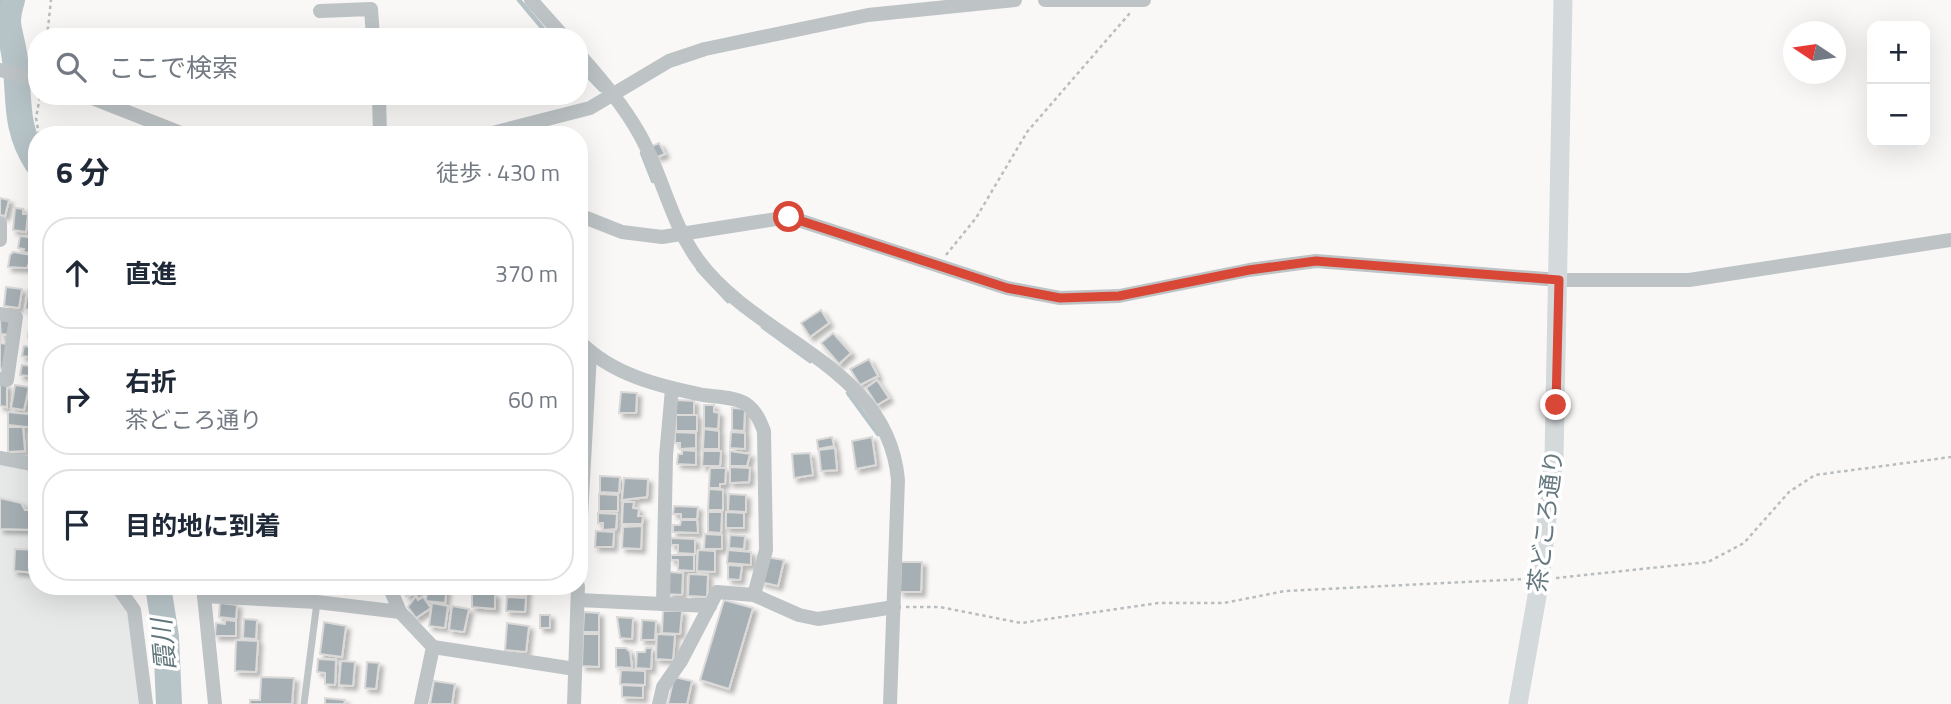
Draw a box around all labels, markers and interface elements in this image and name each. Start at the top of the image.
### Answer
north arrow [1783,21,1846,84]
map controls [1867,21,1930,147]
button: + [1867,21,1930,84]
search box [28,28,588,105]
icon: search [52,48,90,86]
text: ここで検索 [108,48,238,87]
button: − [1867,84,1930,147]
text: 6 分 [56,149,109,195]
text: 徒歩 · 430 m [436,155,560,190]
route start [773,201,804,232]
icon: ahead [58,254,96,292]
text: 直進 [125,254,177,293]
text: 370 m [495,256,558,291]
text: 右折 [125,362,177,401]
icon: right [58,380,96,418]
text: 60 m [508,382,558,417]
route end [1540,389,1571,420]
text: 茶どころ通り [125,402,262,437]
street label: 茶どころ通り [1518,448,1572,594]
icon: arrive [58,506,96,544]
text: 目的地に到着 [125,506,281,545]
water label: 霞川 [141,614,185,673]

